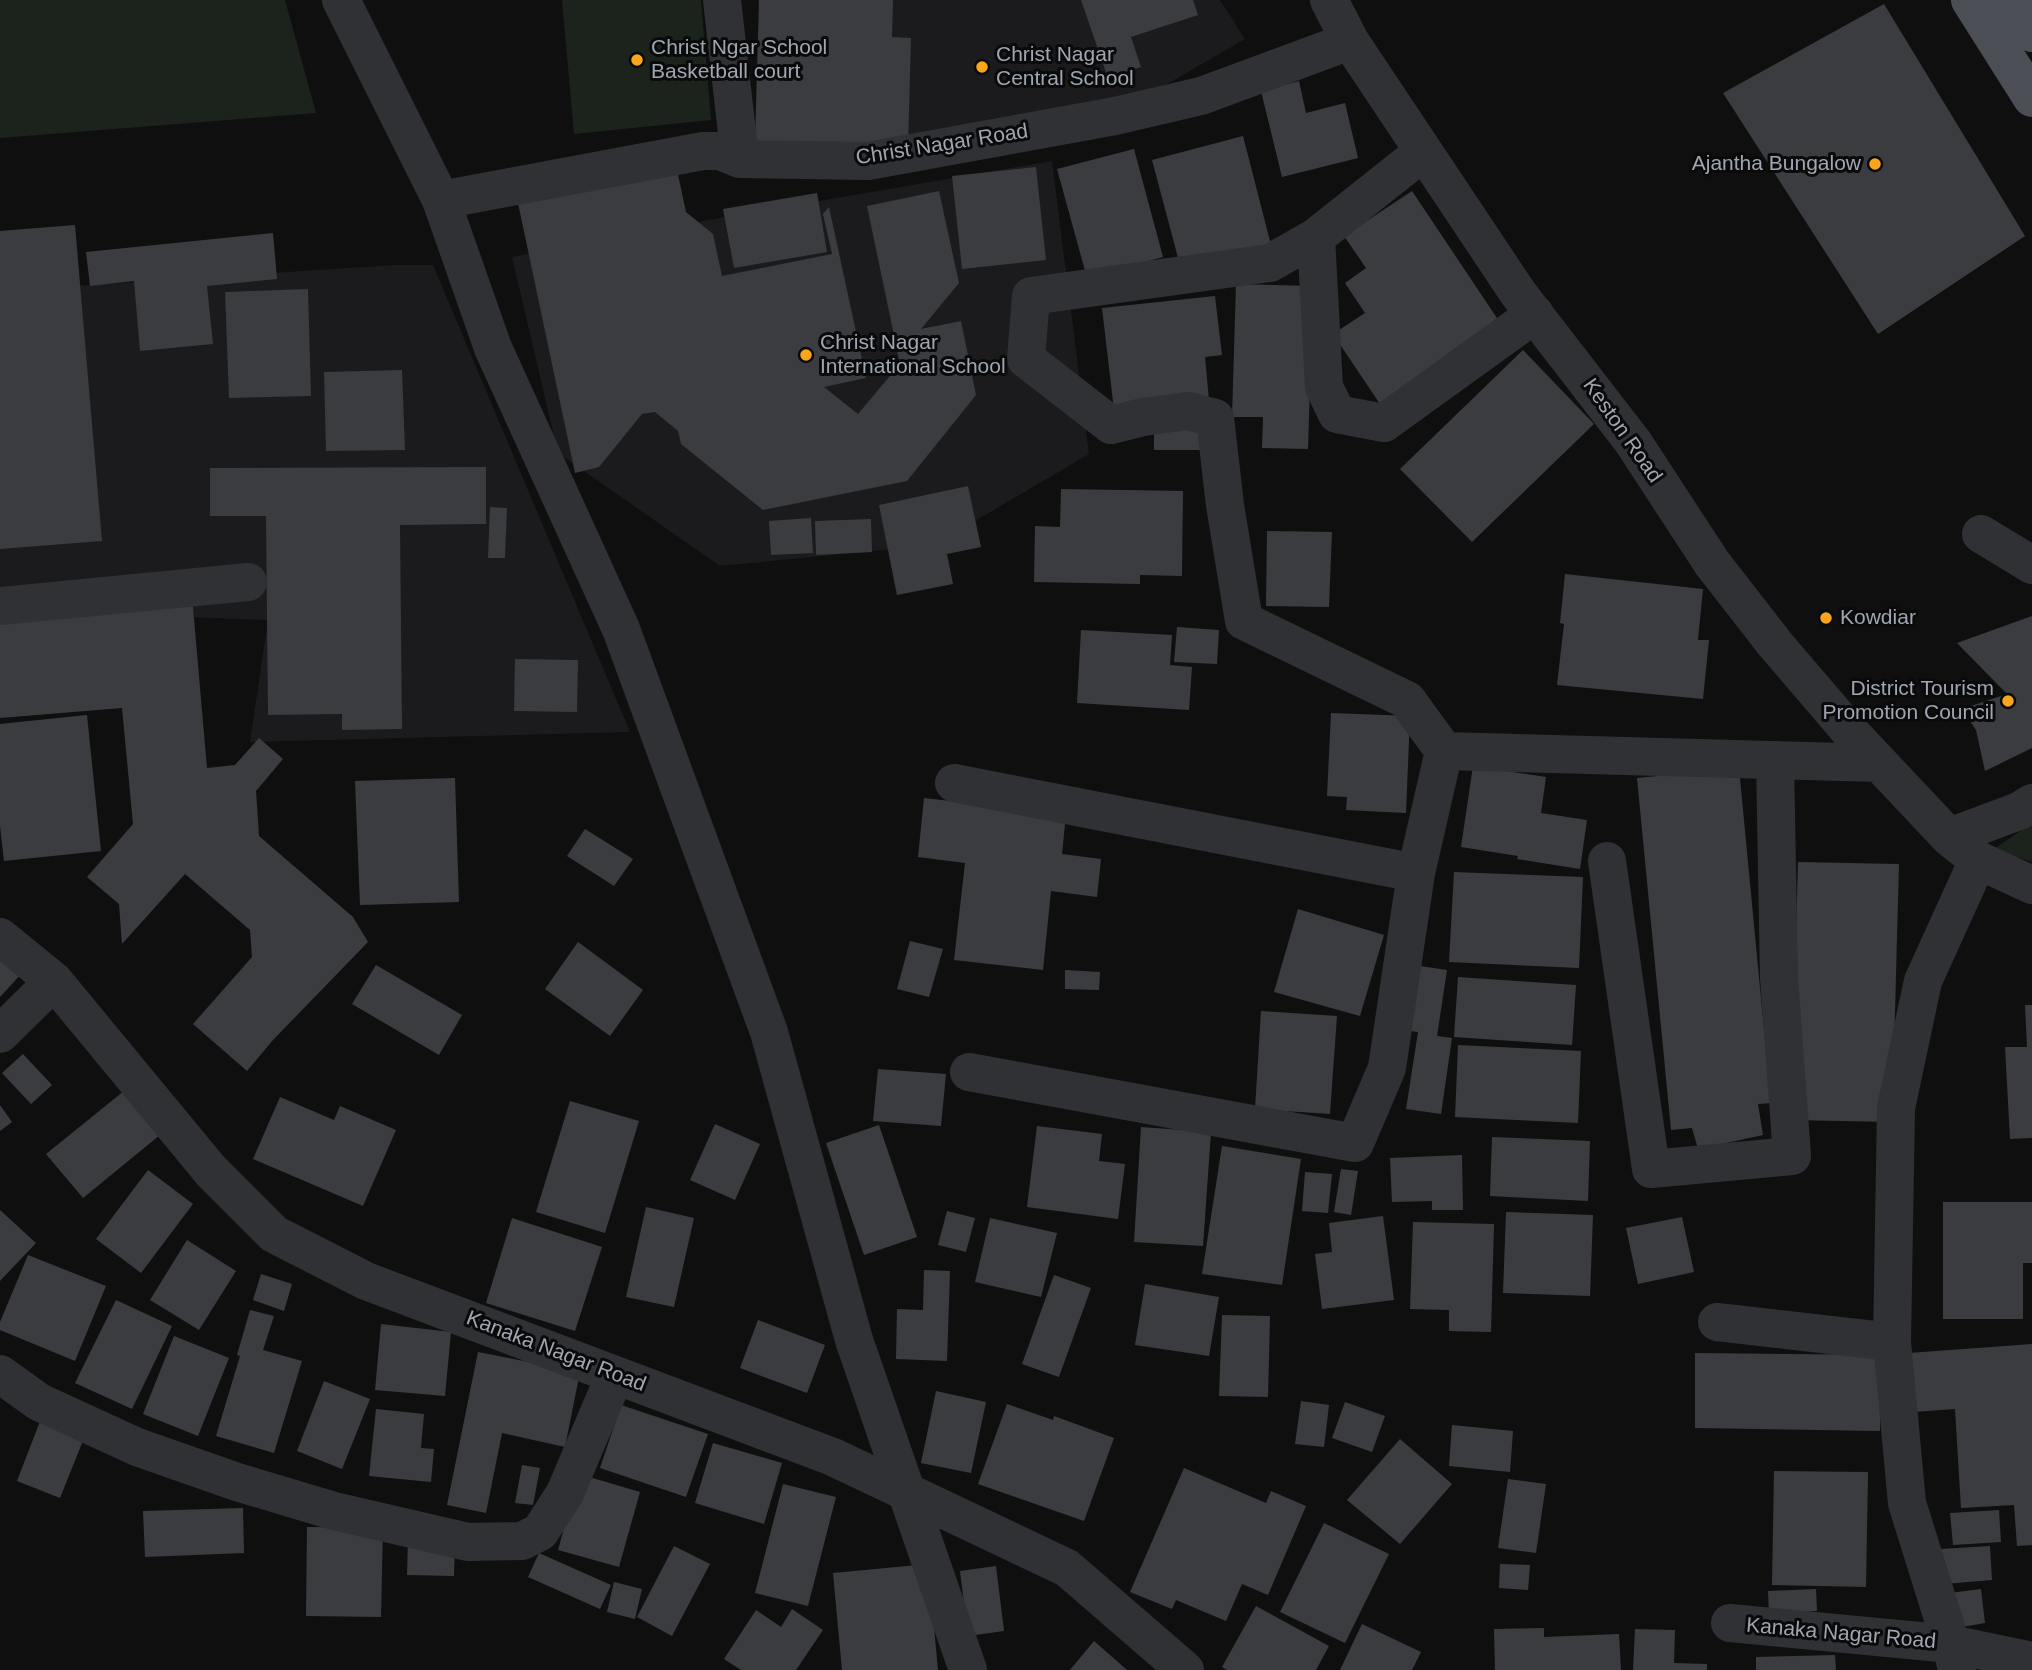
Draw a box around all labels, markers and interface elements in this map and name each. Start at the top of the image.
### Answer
place label: Christ Ngar School Basketball court [651,35,827,85]
place label: Christ Nagar Central School [996,42,1134,92]
marker: Christ Ngar School Basketball court [629,52,645,68]
marker: Christ Nagar Central School [974,59,990,75]
street label: Christ Nagar Road [854,119,1030,171]
place label: Ajantha Bungalow [1692,151,1861,177]
marker: Ajantha Bungalow [1867,156,1883,172]
place label: Christ Nagar International School [820,330,1006,380]
marker: Christ Nagar International School [798,347,814,363]
street label: Keston Road [1577,374,1667,488]
place label: Kowdiar [1840,605,1916,631]
marker: Kowdiar [1818,610,1834,626]
place label: District Tourism Promotion Council [1822,676,1994,726]
marker: District Tourism Promotion Council [2000,693,2016,709]
street label: Kanaka Nagar Road [463,1306,649,1398]
street label: Kanaka Nagar Road [1745,1613,1937,1655]

